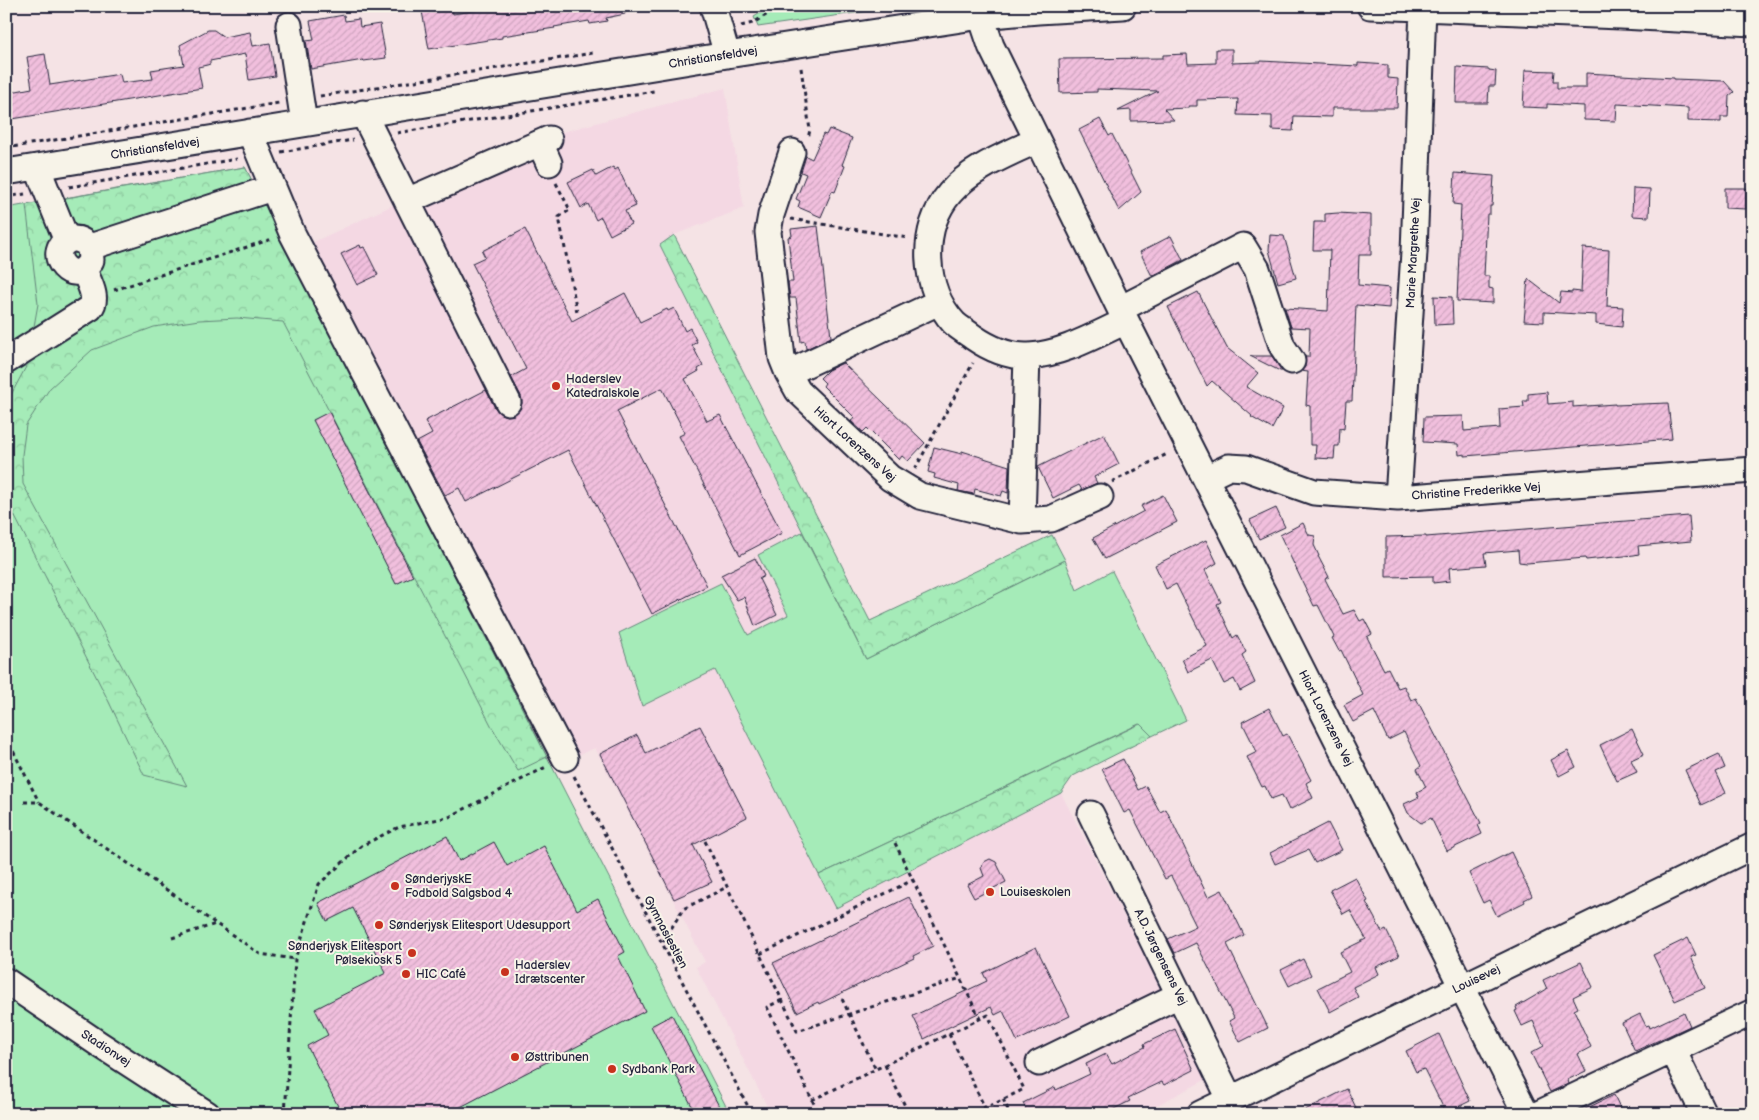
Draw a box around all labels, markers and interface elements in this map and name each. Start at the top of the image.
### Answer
street label: Christiansfeldvej [668,43,759,72]
street label: Christiansfeldvej [110,134,201,163]
street label: Marie Margrethe Vej [1403,197,1424,309]
place label: Haderslev Katedralskole [566,372,639,401]
marker: Haderslev Katedralskole [550,380,562,392]
street label: Hiort Lorenzens Vej [810,403,899,485]
street label: Christine Frederikke Vej [1411,479,1541,503]
street label: Hiort Lorenzens Vej [1295,668,1356,769]
place label: SønderjyskE Fodbold Salgsbod 4 [405,872,513,901]
marker: SønderjyskE Fodbold Salgsbod 4 [389,880,401,892]
place label: Louiseskolen [1000,885,1071,900]
marker: Louiseskolen [984,886,996,898]
street label: Gymnasiestien [640,893,691,971]
street label: A.D. Jørgensens Vej [1131,907,1190,1008]
place label: Sønderjysk Elitesport Udesupport [389,918,571,933]
marker: Sønderjysk Elitesport Udesupport [373,919,385,931]
place label: Sønderjysk Elitesport Pølsekiosk 5 [288,939,402,968]
marker: Sønderjysk Elitesport Pølsekiosk 5 [406,947,418,959]
place label: Haderslev Idrætscenter [515,958,585,987]
street label: Louisevej [1450,961,1503,997]
marker: Haderslev Idrætscenter [499,966,511,978]
place label: HIC Café [416,967,466,982]
marker: HIC Café [400,968,412,980]
street label: Stadionvej [78,1027,134,1070]
place label: Østtribunen [525,1050,589,1065]
marker: Østtribunen [509,1051,521,1063]
place label: Sydbank Park [622,1062,695,1077]
marker: Sydbank Park [606,1063,618,1075]

